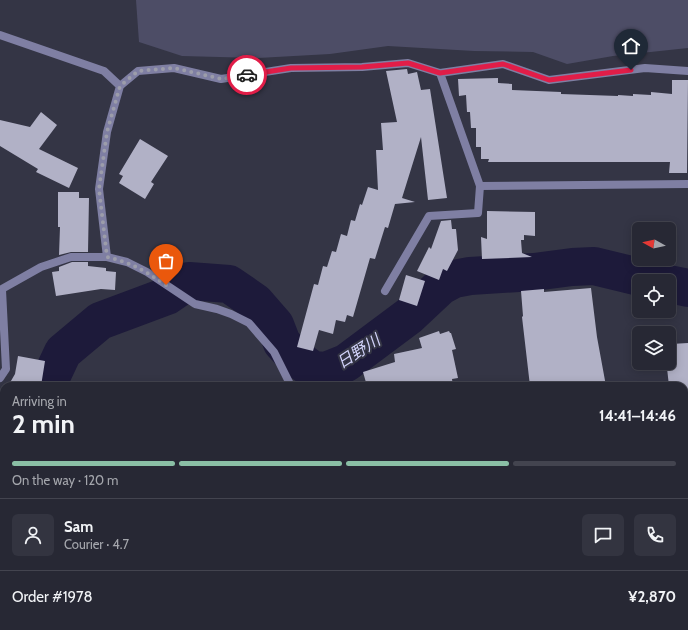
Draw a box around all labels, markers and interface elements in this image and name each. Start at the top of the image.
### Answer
pin [614,29,648,70]
icon: home [620,35,642,57]
courier [227,55,267,95]
icon: car [236,64,258,86]
north arrow [632,222,676,266]
map controls [632,222,676,370]
pin [149,244,183,285]
icon: bag [155,250,177,272]
button: locate [632,274,676,318]
button: layers [632,326,676,370]
water label: 日野川 [333,329,385,372]
text: Arriving in [12,393,67,409]
text: 14:41–14:46 [599,407,676,425]
text: 2 min [12,408,75,440]
text: On the way · 120 m [12,472,118,488]
button: person [12,514,54,556]
button: chat [582,514,624,556]
button: phone [634,514,676,556]
text: Sam [64,518,93,536]
text: Courier · 4.7 [64,536,129,552]
text: Order #1978 [12,588,93,606]
text: ¥2,870 [628,588,676,606]

